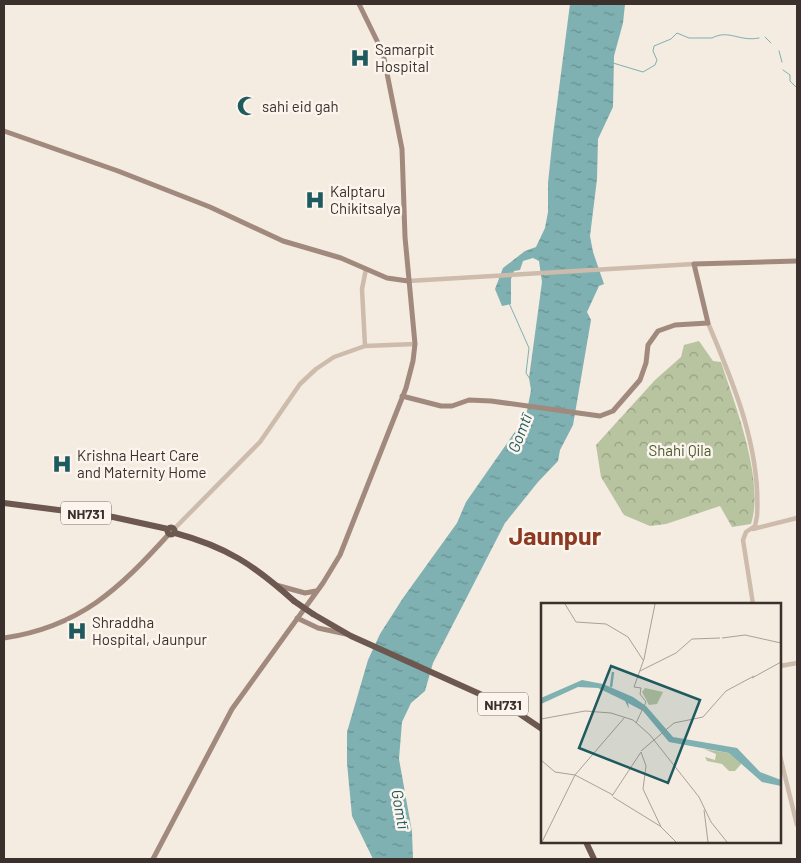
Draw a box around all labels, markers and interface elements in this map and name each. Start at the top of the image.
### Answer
place label: Samarpit Hospital [375,40,435,75]
hospital icon: Samarpit Hospital [349,47,371,69]
mosque icon: sahi eid gah [236,95,258,117]
place label: sahi eid gah [262,97,339,115]
place label: Kalptaru Chikitsalya [330,182,401,217]
hospital icon: Kalptaru Chikitsalya [304,189,326,211]
water label: Gomtī [503,409,536,455]
park label: Shahi Qila [648,441,712,459]
place label: Krishna Heart Care and Maternity Home [77,446,206,481]
hospital icon: Krishna Heart Care and Maternity Home [51,453,73,475]
road number: NH731 [61,502,111,524]
district label: Jaunpur [509,520,602,550]
inset map [541,603,781,843]
place label: Shraddha Hospital, Jaunpur [92,613,208,648]
hospital icon: Shraddha Hospital, Jaunpur [66,620,88,642]
road number: NH731 [478,692,528,716]
water label: Gomtī [388,788,414,832]

